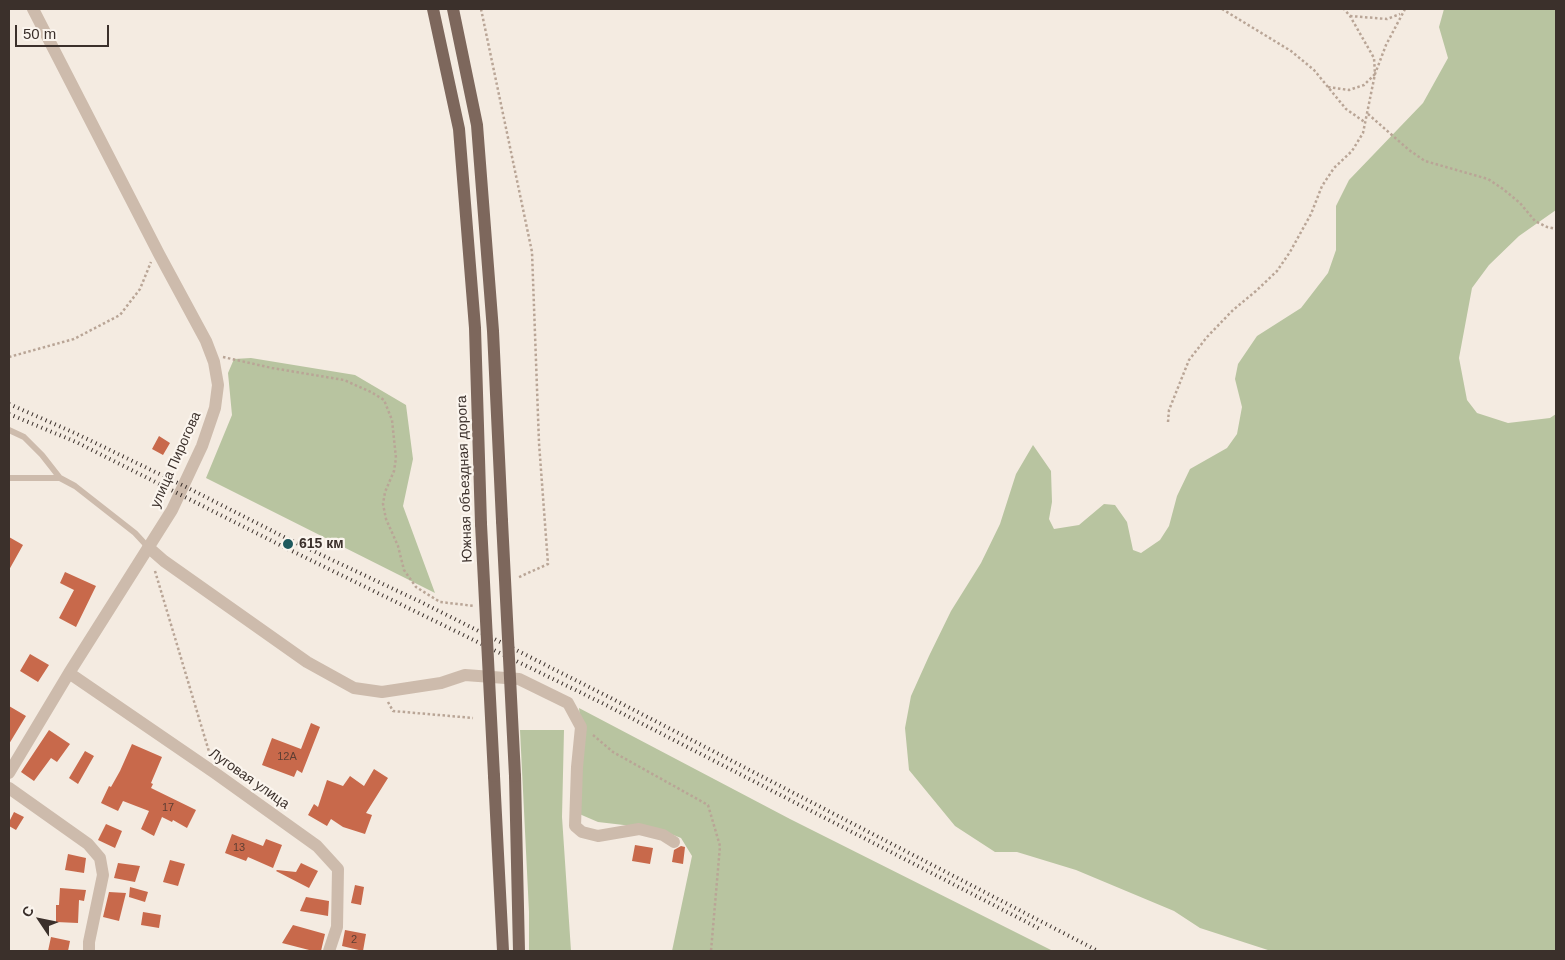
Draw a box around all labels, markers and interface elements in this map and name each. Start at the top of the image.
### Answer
scale bar [18,15,111,47]
text: 50 m [23,25,56,42]
street label: Южная объездная дорога [454,395,476,563]
street label: улица Пирогова [147,409,205,511]
place label: 615 км [299,536,344,552]
marker: 615 км [281,537,295,551]
street label: Луговая улица [206,745,292,813]
house number: 12А [277,750,297,764]
house number: 17 [162,801,174,815]
house number: 13 [233,841,245,855]
north arrow [15,895,65,945]
text: С [18,903,37,920]
house number: 2 [351,933,357,947]

